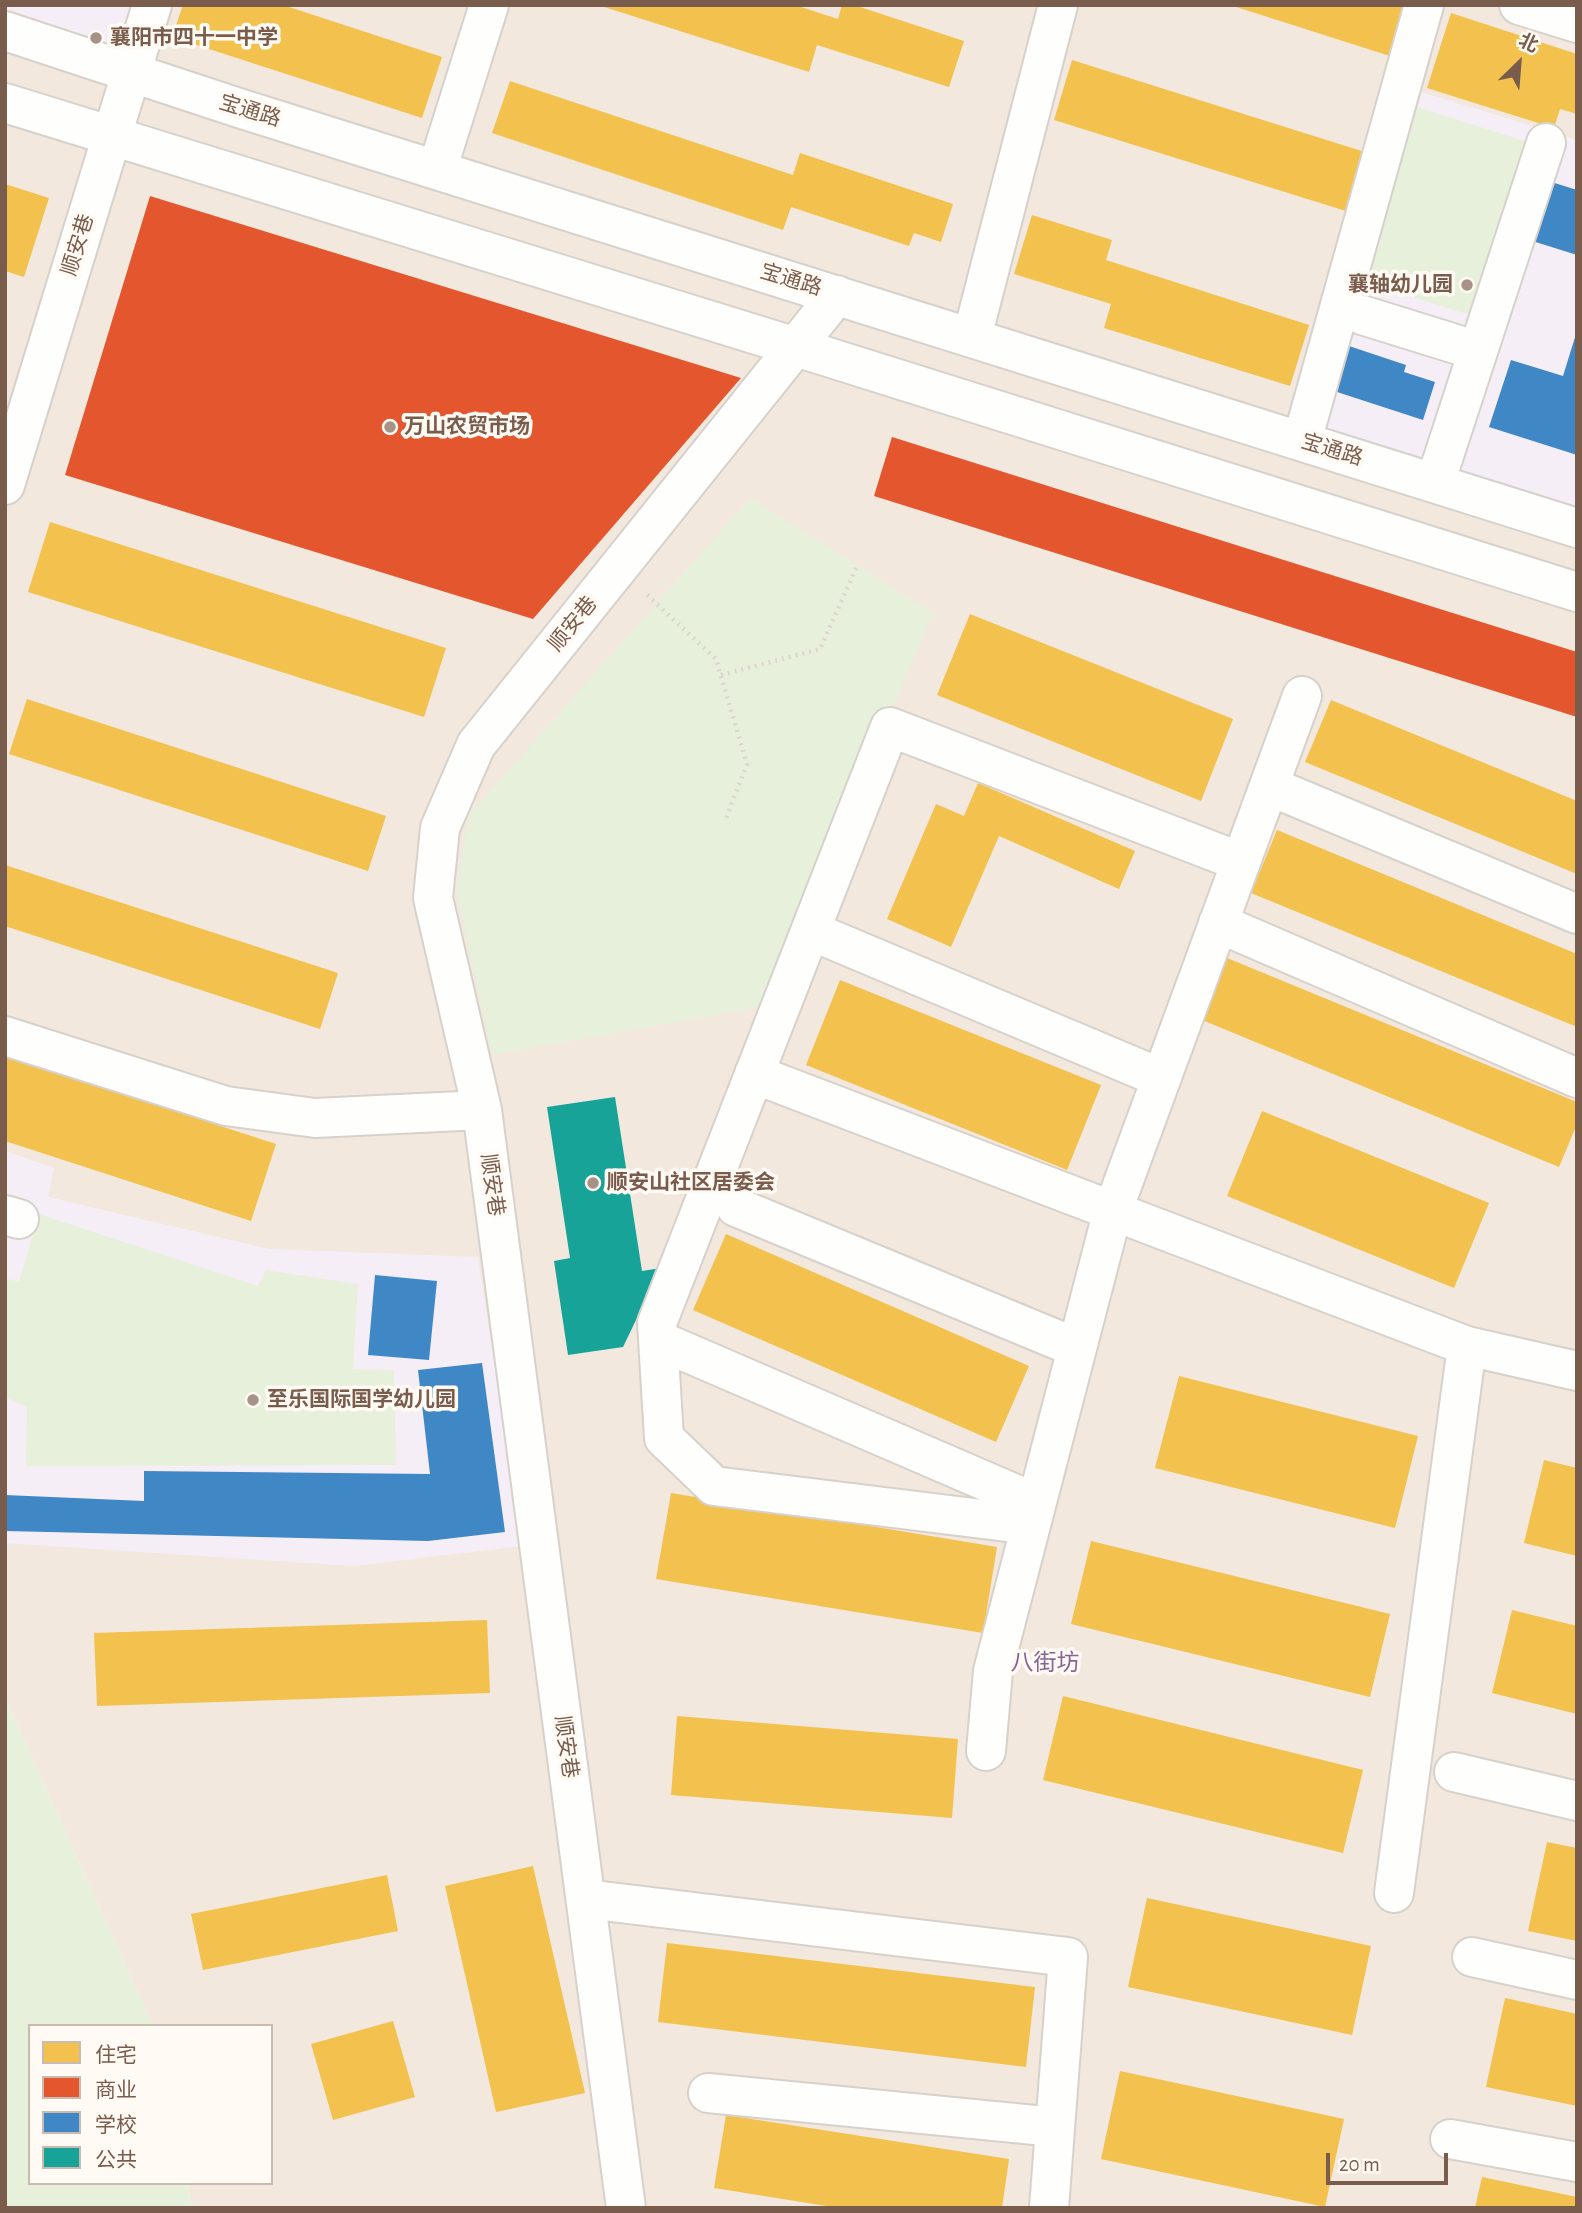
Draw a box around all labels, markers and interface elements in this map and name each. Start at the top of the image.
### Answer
place label: 襄阳市四十一中学 [110,25,278,51]
north arrow [1484,28,1554,98]
marker: 襄阳市四十一中学 [88,30,104,46]
text: 北 [1515,31,1541,56]
street label: 宝通路 [216,90,284,132]
street label: 顺安巷 [57,211,99,279]
street label: 宝通路 [757,259,825,301]
place label: 襄轴幼儿园 [1348,272,1453,298]
marker: 襄轴幼儿园 [1459,277,1475,293]
place label: 万山农贸市场 [404,414,530,440]
marker: 万山农贸市场 [382,419,398,435]
street label: 宝通路 [1298,429,1366,471]
street label: 顺安巷 [543,592,603,656]
street label: 顺安巷 [475,1152,509,1218]
place label: 顺安山社区居委会 [607,1170,775,1196]
marker: 顺安山社区居委会 [585,1175,601,1191]
place label: 至乐国际国学幼儿园 [267,1387,456,1413]
marker: 至乐国际国学幼儿园 [245,1392,261,1408]
district label: 八街坊 [1011,1649,1079,1677]
street label: 顺安巷 [549,1714,583,1780]
legend [28,2024,273,2185]
text: 住宅 [95,2045,137,2066]
text: 商业 [95,2080,137,2101]
text: 学校 [95,2115,137,2136]
scale bar [1330,2140,1452,2184]
text: 公共 [95,2150,137,2171]
text: 20 m [1339,2154,1380,2175]

